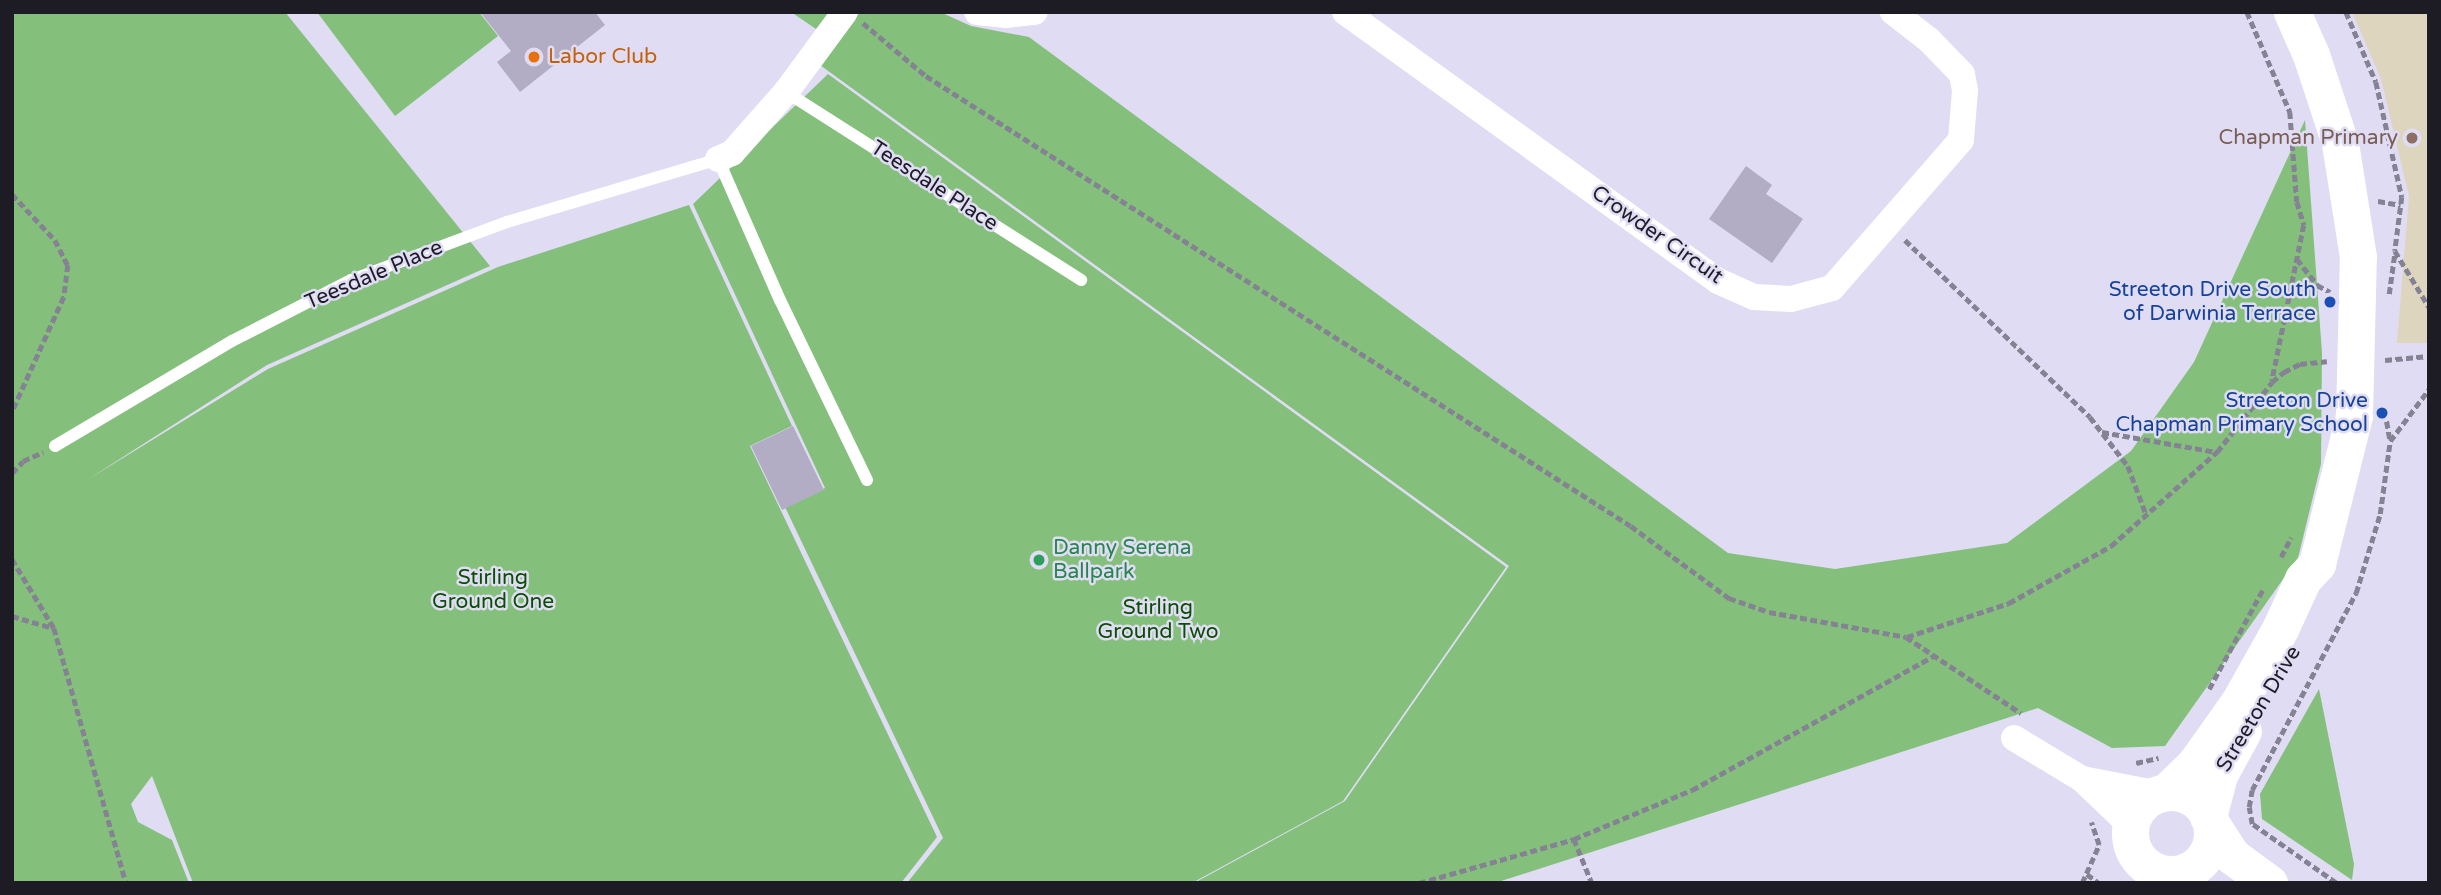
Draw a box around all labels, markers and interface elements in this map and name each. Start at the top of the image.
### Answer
place label: Labor Club [548,44,657,70]
marker: Labor Club [526,49,542,65]
place label: Chapman Primary [2219,125,2398,151]
marker: Chapman Primary [2404,130,2420,146]
street label: Teesdale Place [866,135,1002,237]
street label: Crowder Circuit [1586,180,1728,290]
street label: Teesdale Place [301,235,447,315]
place label: Streeton Drive South of Darwinia Terrace [2109,277,2316,327]
marker: Streeton Drive South of Darwinia Terrace [2322,294,2338,310]
place label: Streeton Drive Chapman Primary School [2115,388,2368,438]
marker: Streeton Drive Chapman Primary School [2374,405,2390,421]
place label: Danny Serena Ballpark [1053,535,1192,585]
marker: Danny Serena Ballpark [1031,552,1047,568]
park label: Stirling Ground One [432,565,554,615]
park label: Stirling Ground Two [1097,595,1219,645]
street label: Streeton Drive [2211,641,2307,777]

